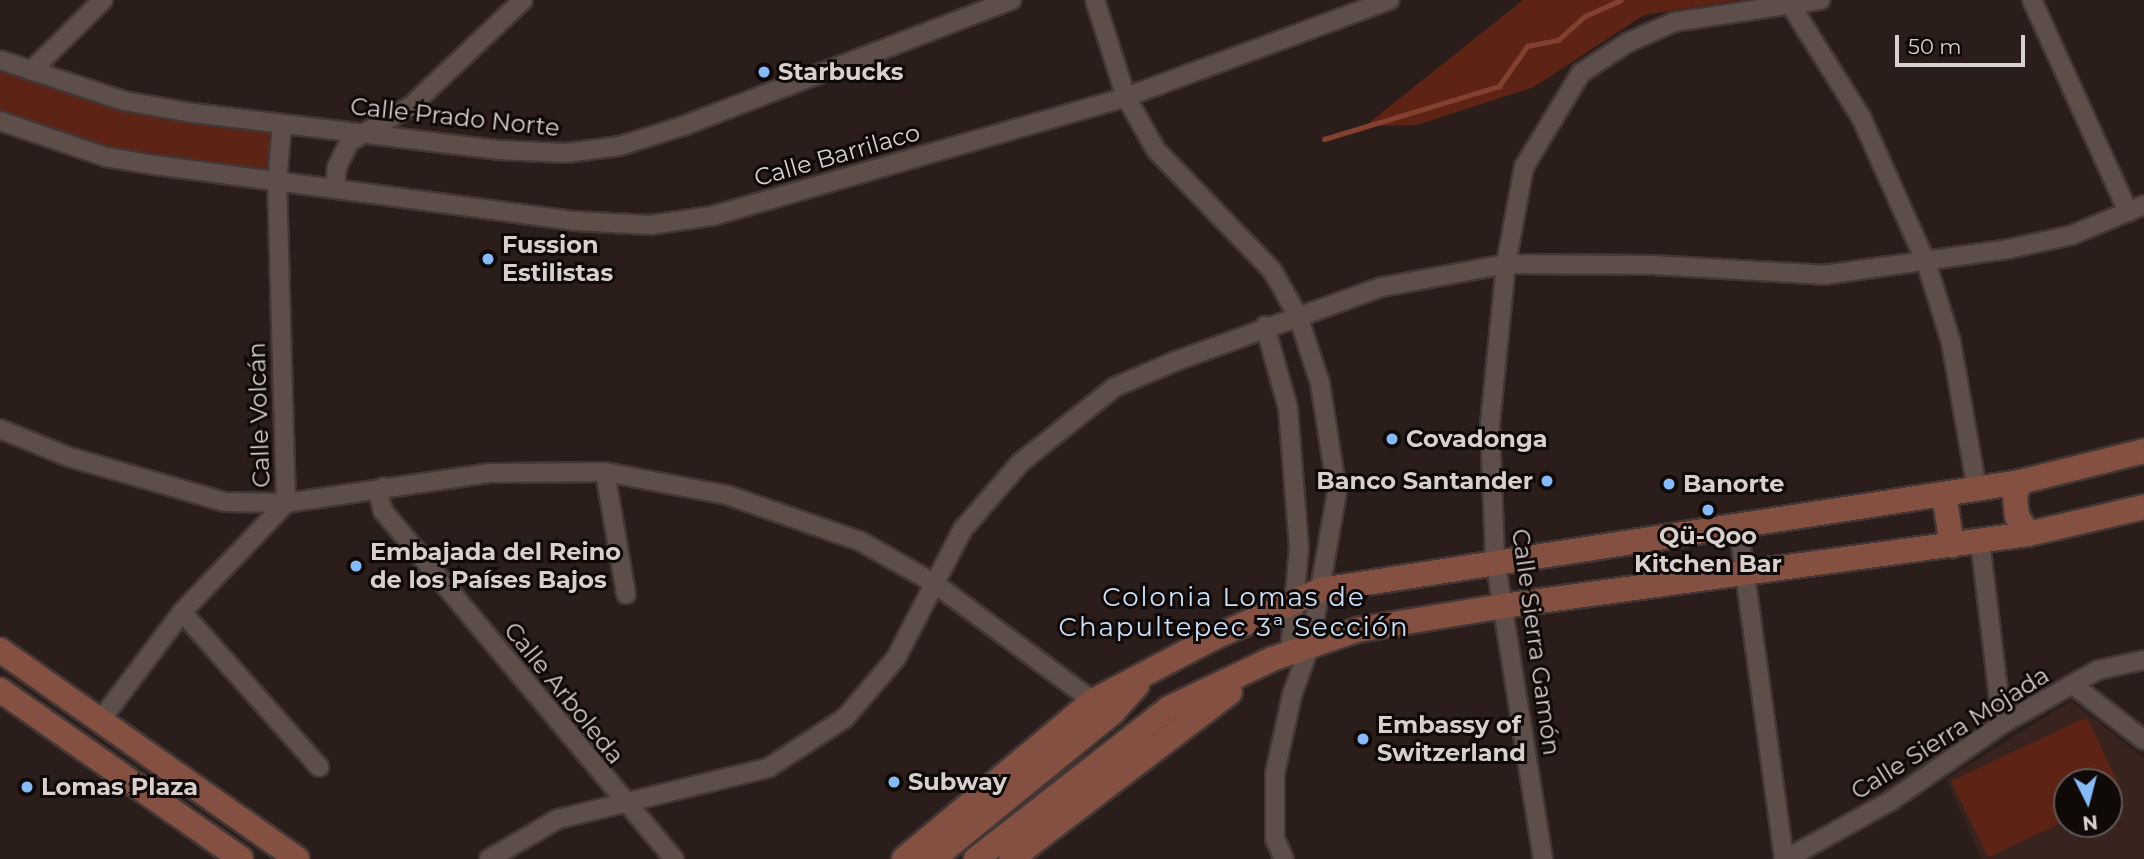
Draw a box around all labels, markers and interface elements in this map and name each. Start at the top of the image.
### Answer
scale bar [1899,21,2028,65]
text: 50 m [1908,34,1962,59]
place label: Starbucks [778,58,904,86]
marker: Starbucks [756,64,772,80]
street label: Calle Prado Norte [349,92,561,142]
street label: Calle Barrilaco [751,118,923,192]
place label: Fussion Estilistas [502,231,613,287]
marker: Fussion Estilistas [480,251,496,267]
street label: Calle Volcán [242,342,276,488]
place label: Covadonga [1406,425,1548,453]
marker: Covadonga [1384,431,1400,447]
place label: Banco Santander [1316,467,1533,495]
place label: Banorte [1683,470,1784,498]
marker: Banco Santander [1539,473,1555,489]
marker: Banorte [1661,476,1677,492]
marker: Qü-Qoo Kitchen Bar [1700,502,1716,518]
place label: Qü-Qoo Kitchen Bar [1634,522,1782,578]
street label: Calle Sierra Gamón [1506,527,1566,757]
place label: Embajada del Reino de los Países Bajos [370,538,621,594]
marker: Embajada del Reino de los Países Bajos [348,558,364,574]
district label: Colonia Lomas de Chapultepec 3ª Sección [1080,582,1388,644]
street label: Calle Arboleda [498,616,630,770]
street label: Calle Sierra Mojada [1846,660,2054,806]
place label: Embassy of Switzerland [1377,711,1526,767]
marker: Embassy of Switzerland [1355,731,1371,747]
place label: Subway [908,768,1007,796]
north arrow [2053,768,2123,838]
place label: Lomas Plaza [41,773,198,801]
marker: Subway [886,774,902,790]
marker: Lomas Plaza [19,779,35,795]
text: N [2081,810,2099,835]

